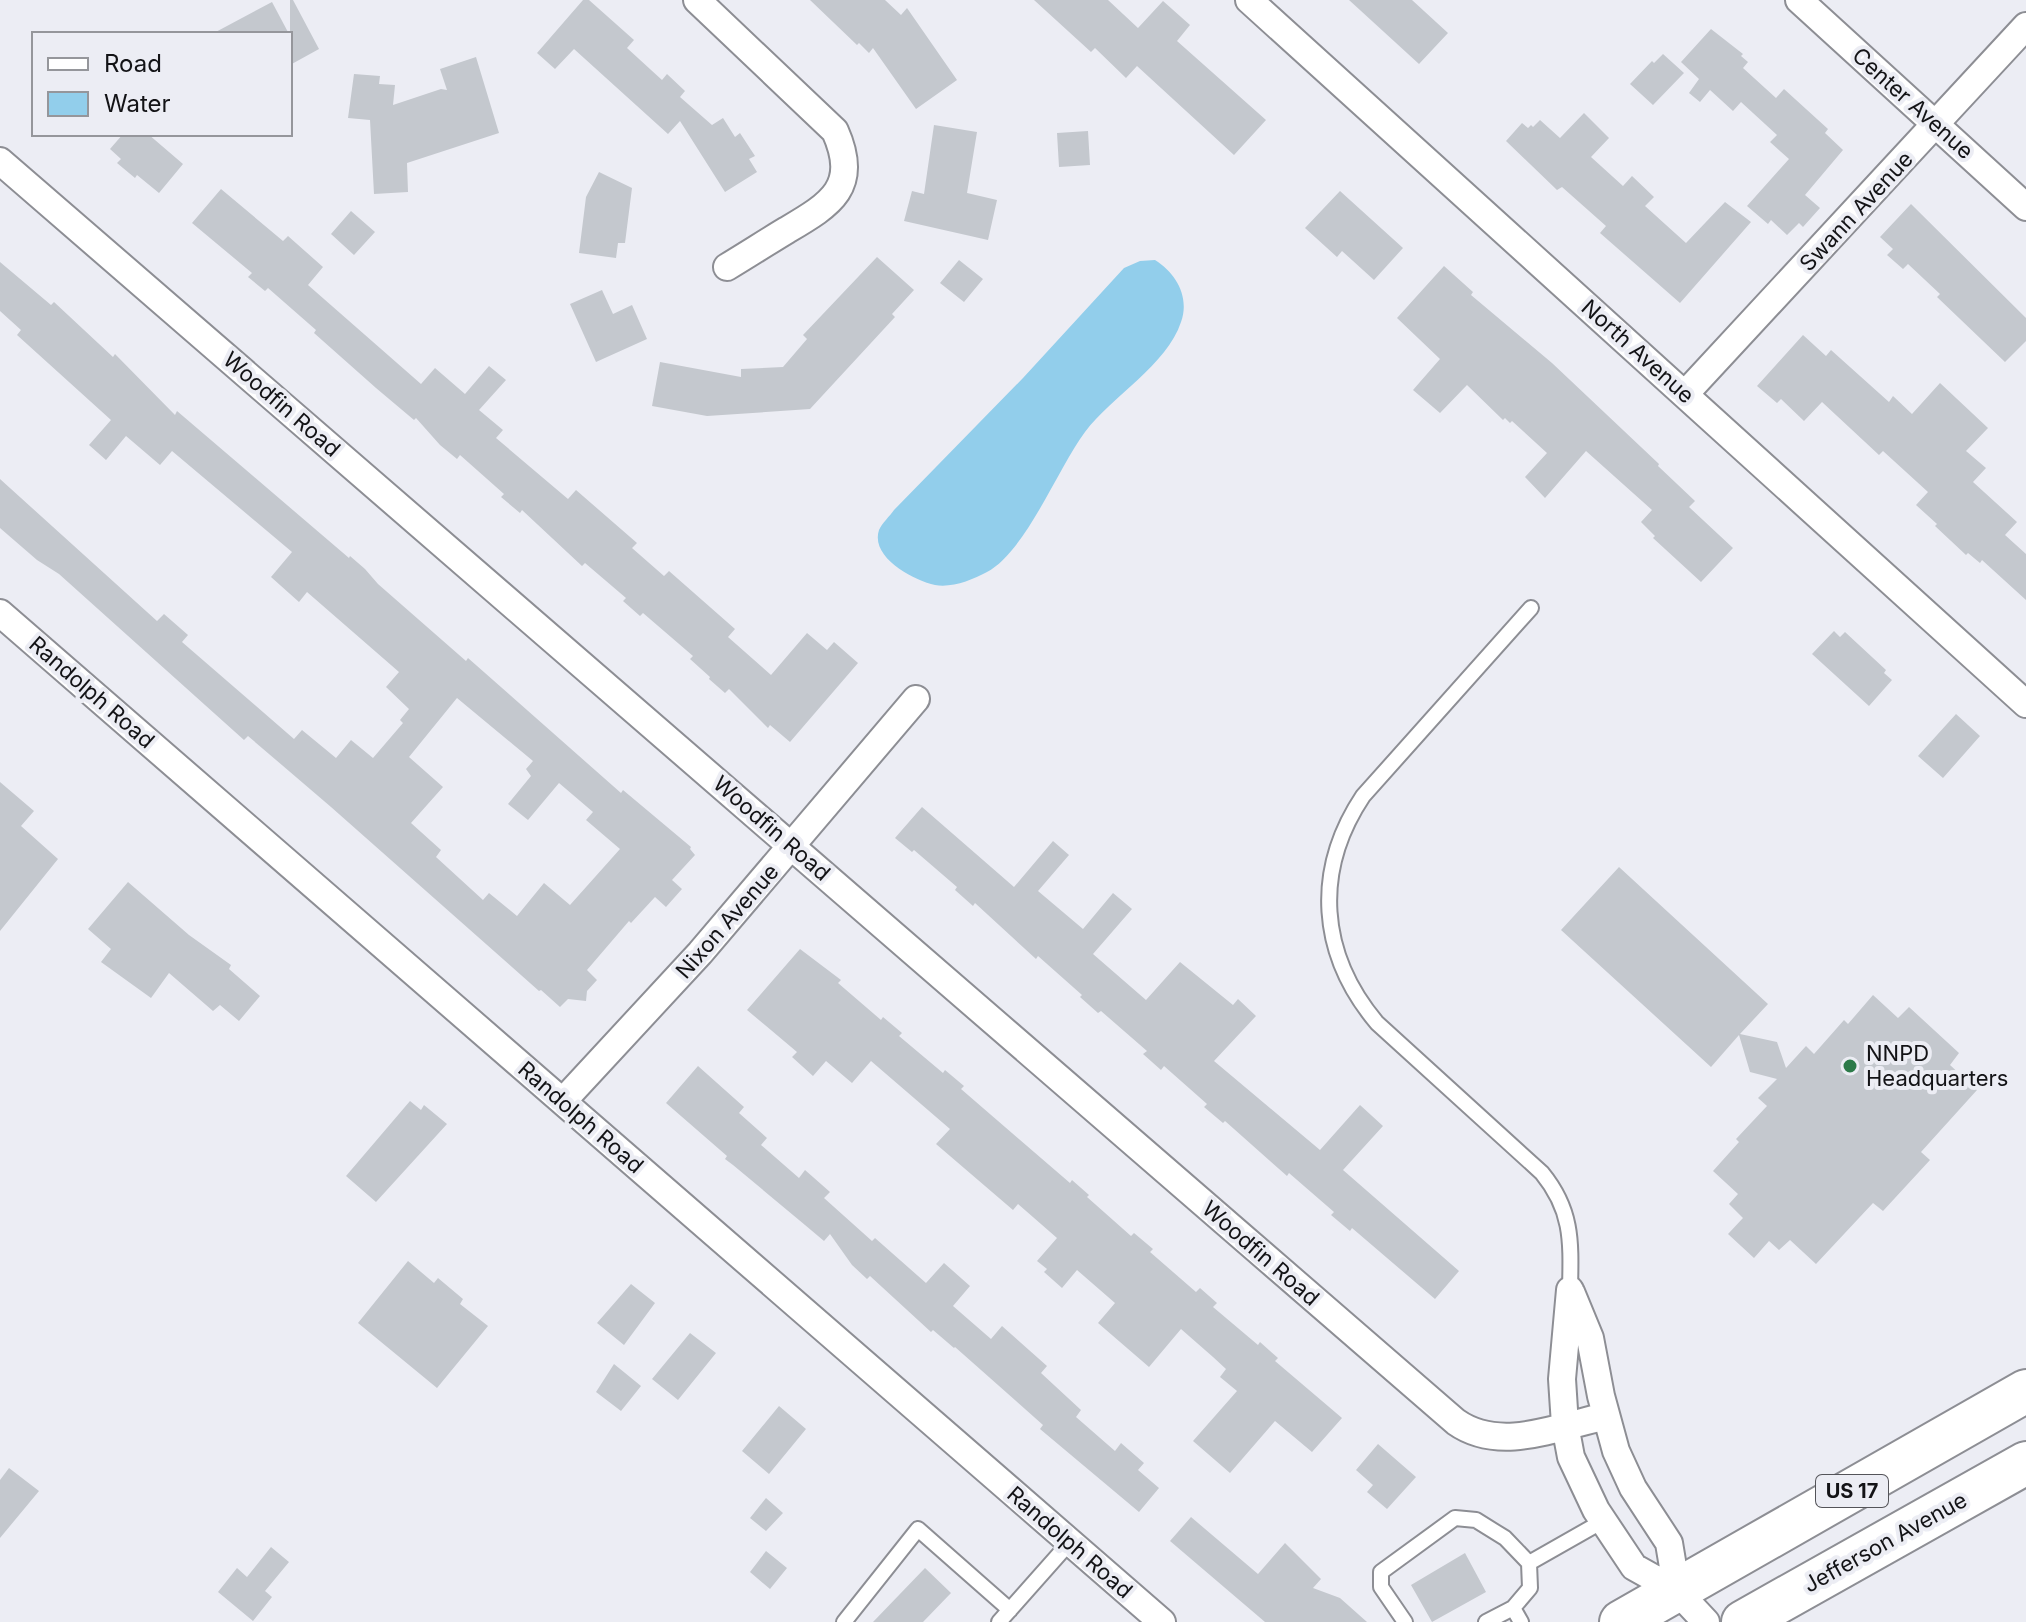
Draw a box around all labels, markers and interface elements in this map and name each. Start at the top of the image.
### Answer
legend [32,32,292,136]
street label: Center Avenue [1847,42,1979,164]
text: Road [104,49,162,78]
text: Water [104,89,171,118]
street label: Swann Avenue [1794,146,1918,276]
street label: North Avenue [1577,294,1699,408]
street label: Woodfin Road [218,346,346,462]
street label: Randolph Road [24,631,160,753]
street label: Woodfin Road [708,770,836,886]
street label: Nixon Avenue [670,858,784,984]
place label: NNPD Headquarters [1866,1040,2008,1091]
street label: Randolph Road [513,1056,649,1178]
marker: NNPD Headquarters [1841,1057,1859,1075]
street label: Woodfin Road [1197,1195,1325,1311]
road number: US 17 [1816,1475,1888,1507]
street label: Randolph Road [1002,1481,1138,1603]
street label: Jefferson Avenue [1799,1486,1971,1598]

